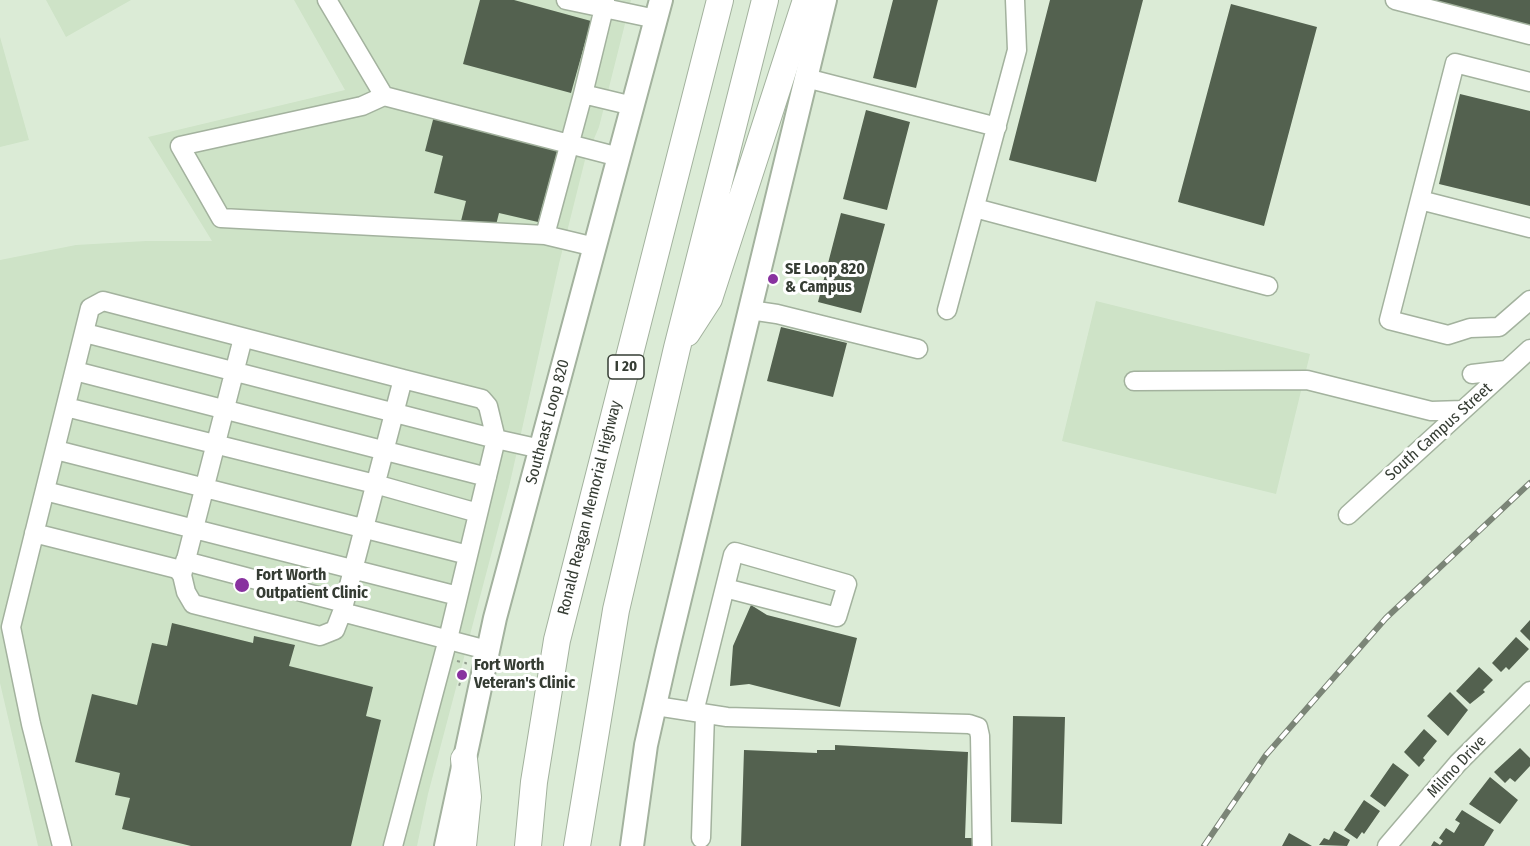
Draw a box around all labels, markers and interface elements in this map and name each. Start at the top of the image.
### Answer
place label: SE Loop 820 & Campus [785,260,865,298]
marker: SE Loop 820 & Campus [766,272,780,286]
road number: I 20 [608,355,644,379]
street label: Southeast Loop 820 [522,357,574,487]
street label: South Campus Street [1382,379,1496,485]
street label: Ronald Reagan Memorial Highway [554,399,626,617]
place label: Fort Worth Outpatient Clinic [256,566,368,604]
marker: Fort Worth Outpatient Clinic [233,576,251,594]
place label: Fort Worth Veteran's Clinic [474,656,575,694]
marker: Fort Worth Veteran's Clinic [455,668,469,682]
street label: Milmo Drive [1423,732,1491,802]

